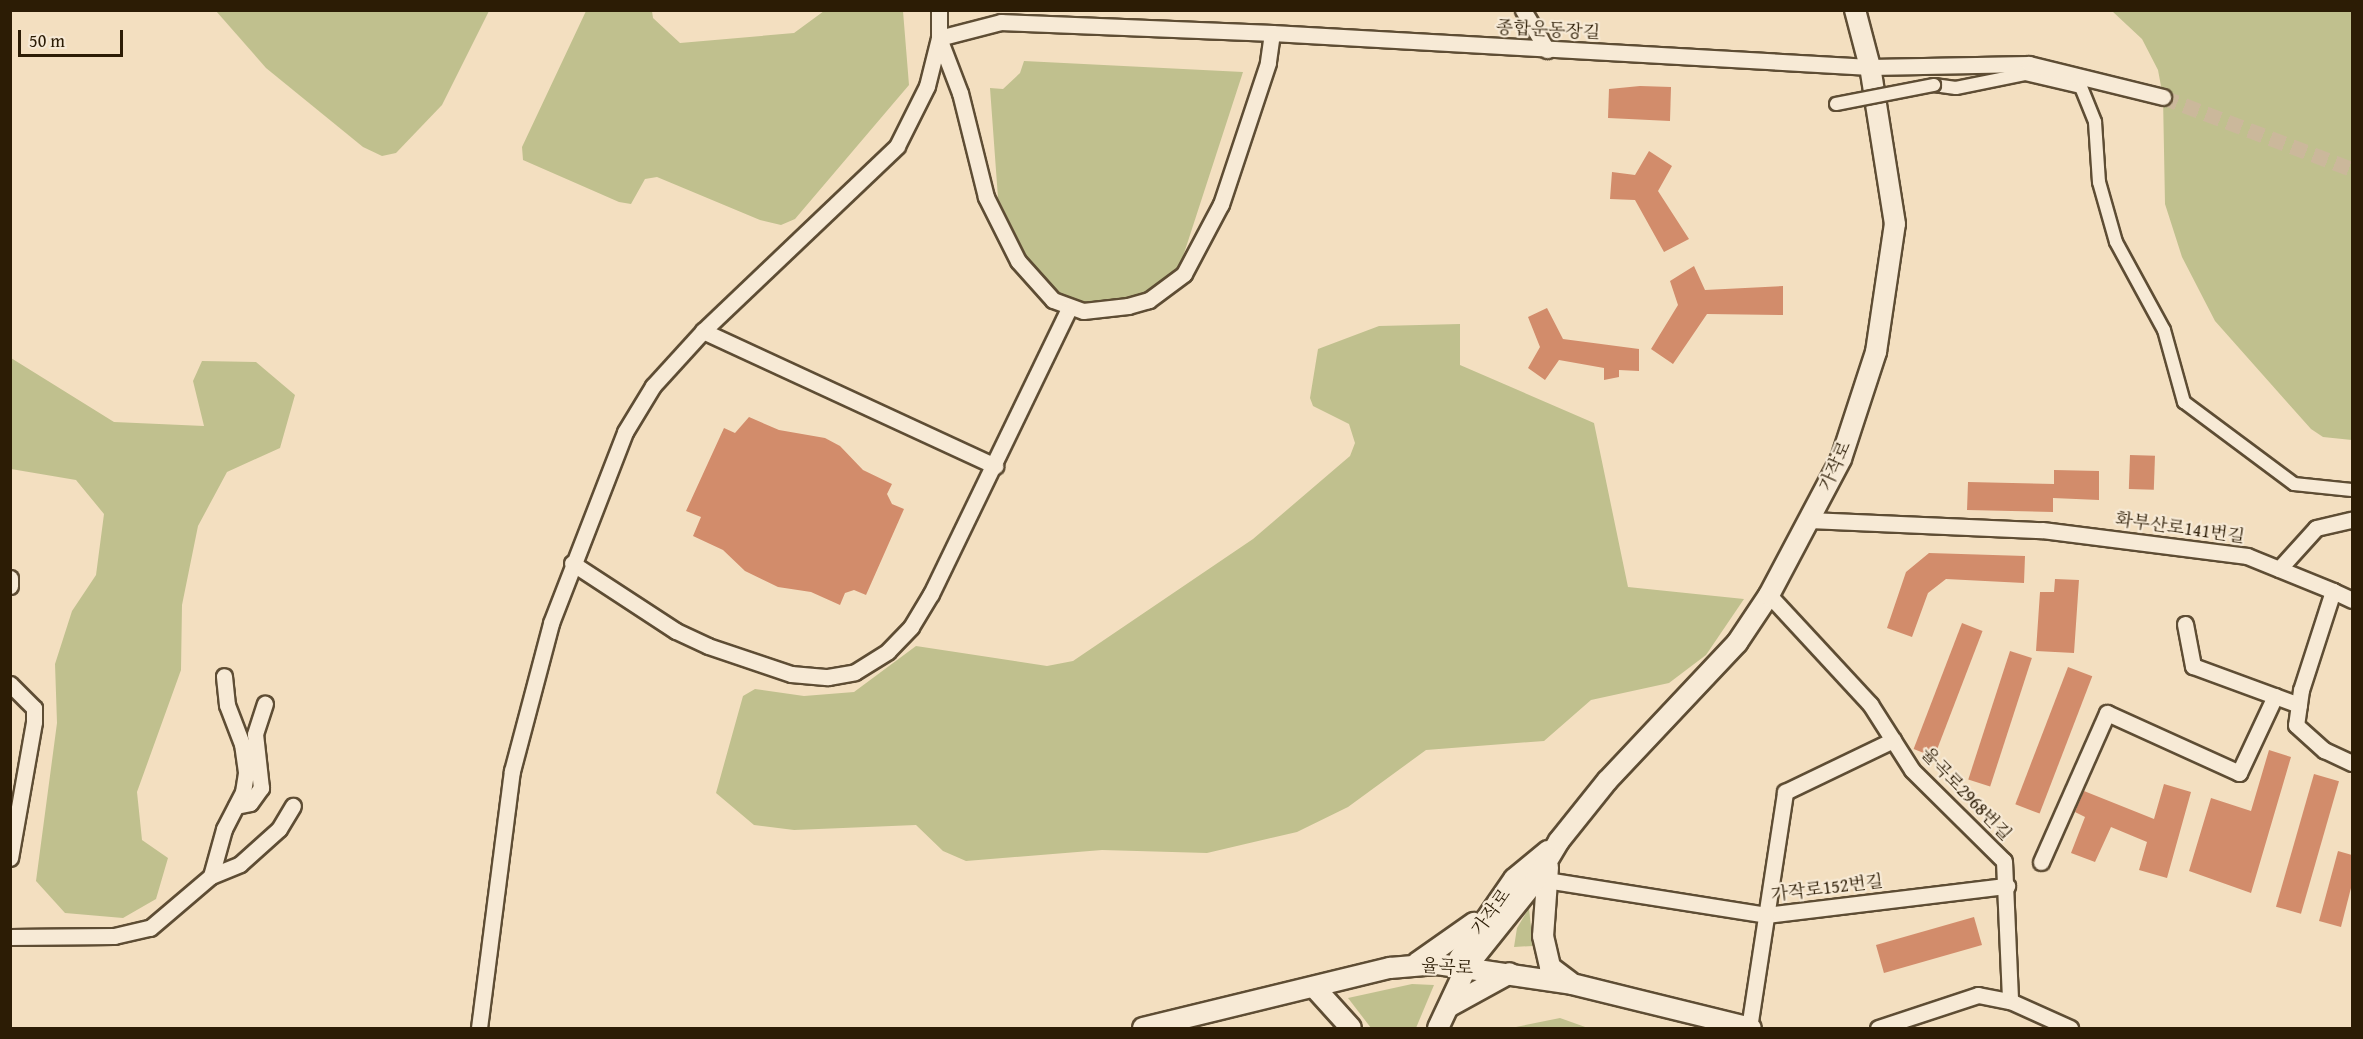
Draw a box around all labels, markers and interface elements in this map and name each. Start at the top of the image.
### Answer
street label: 종합운동장길 [1495,16,1601,44]
scale bar [21,18,126,56]
text: 50 m [29,27,65,54]
street label: 가작로 [1815,438,1855,494]
street label: 화부산로141번길 [2114,508,2246,548]
street label: 율곡로2968번길 [1916,743,2016,845]
street label: 가작로152번길 [1770,870,1884,906]
street label: 가작로 [1467,885,1515,939]
street label: 율곡로 [1420,955,1474,979]

